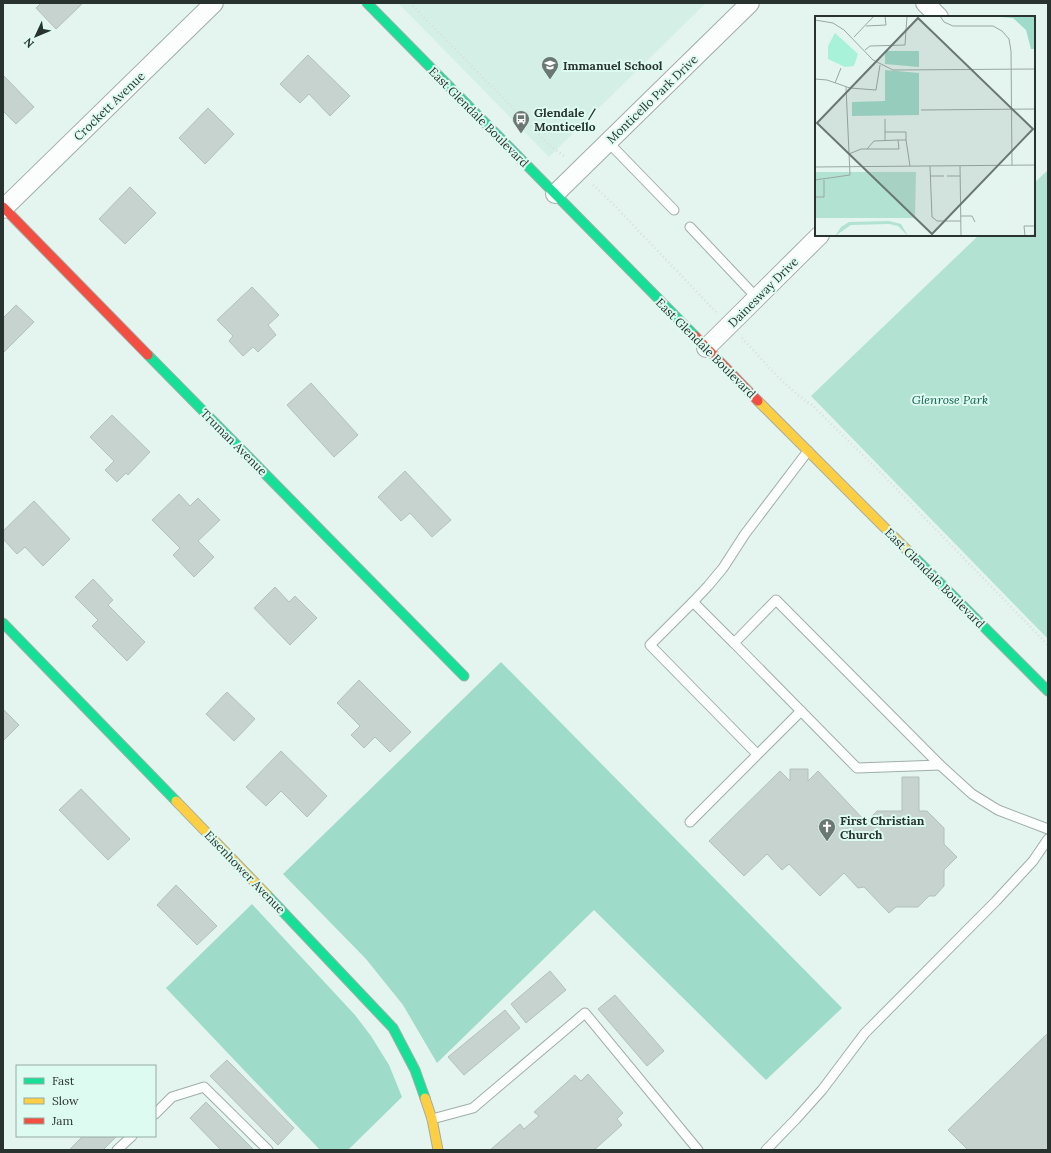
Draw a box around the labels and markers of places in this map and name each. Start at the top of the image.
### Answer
school or university icon: Immanuel School [540,55,560,80]
place label: Immanuel School [563,58,663,73]
place label: Glendale / Monticello [534,105,597,134]
bus stop icon: Glendale / Monticello [511,109,531,134]
place label: First Christian Church [840,813,925,842]
church icon: First Christian Church [817,817,837,842]

